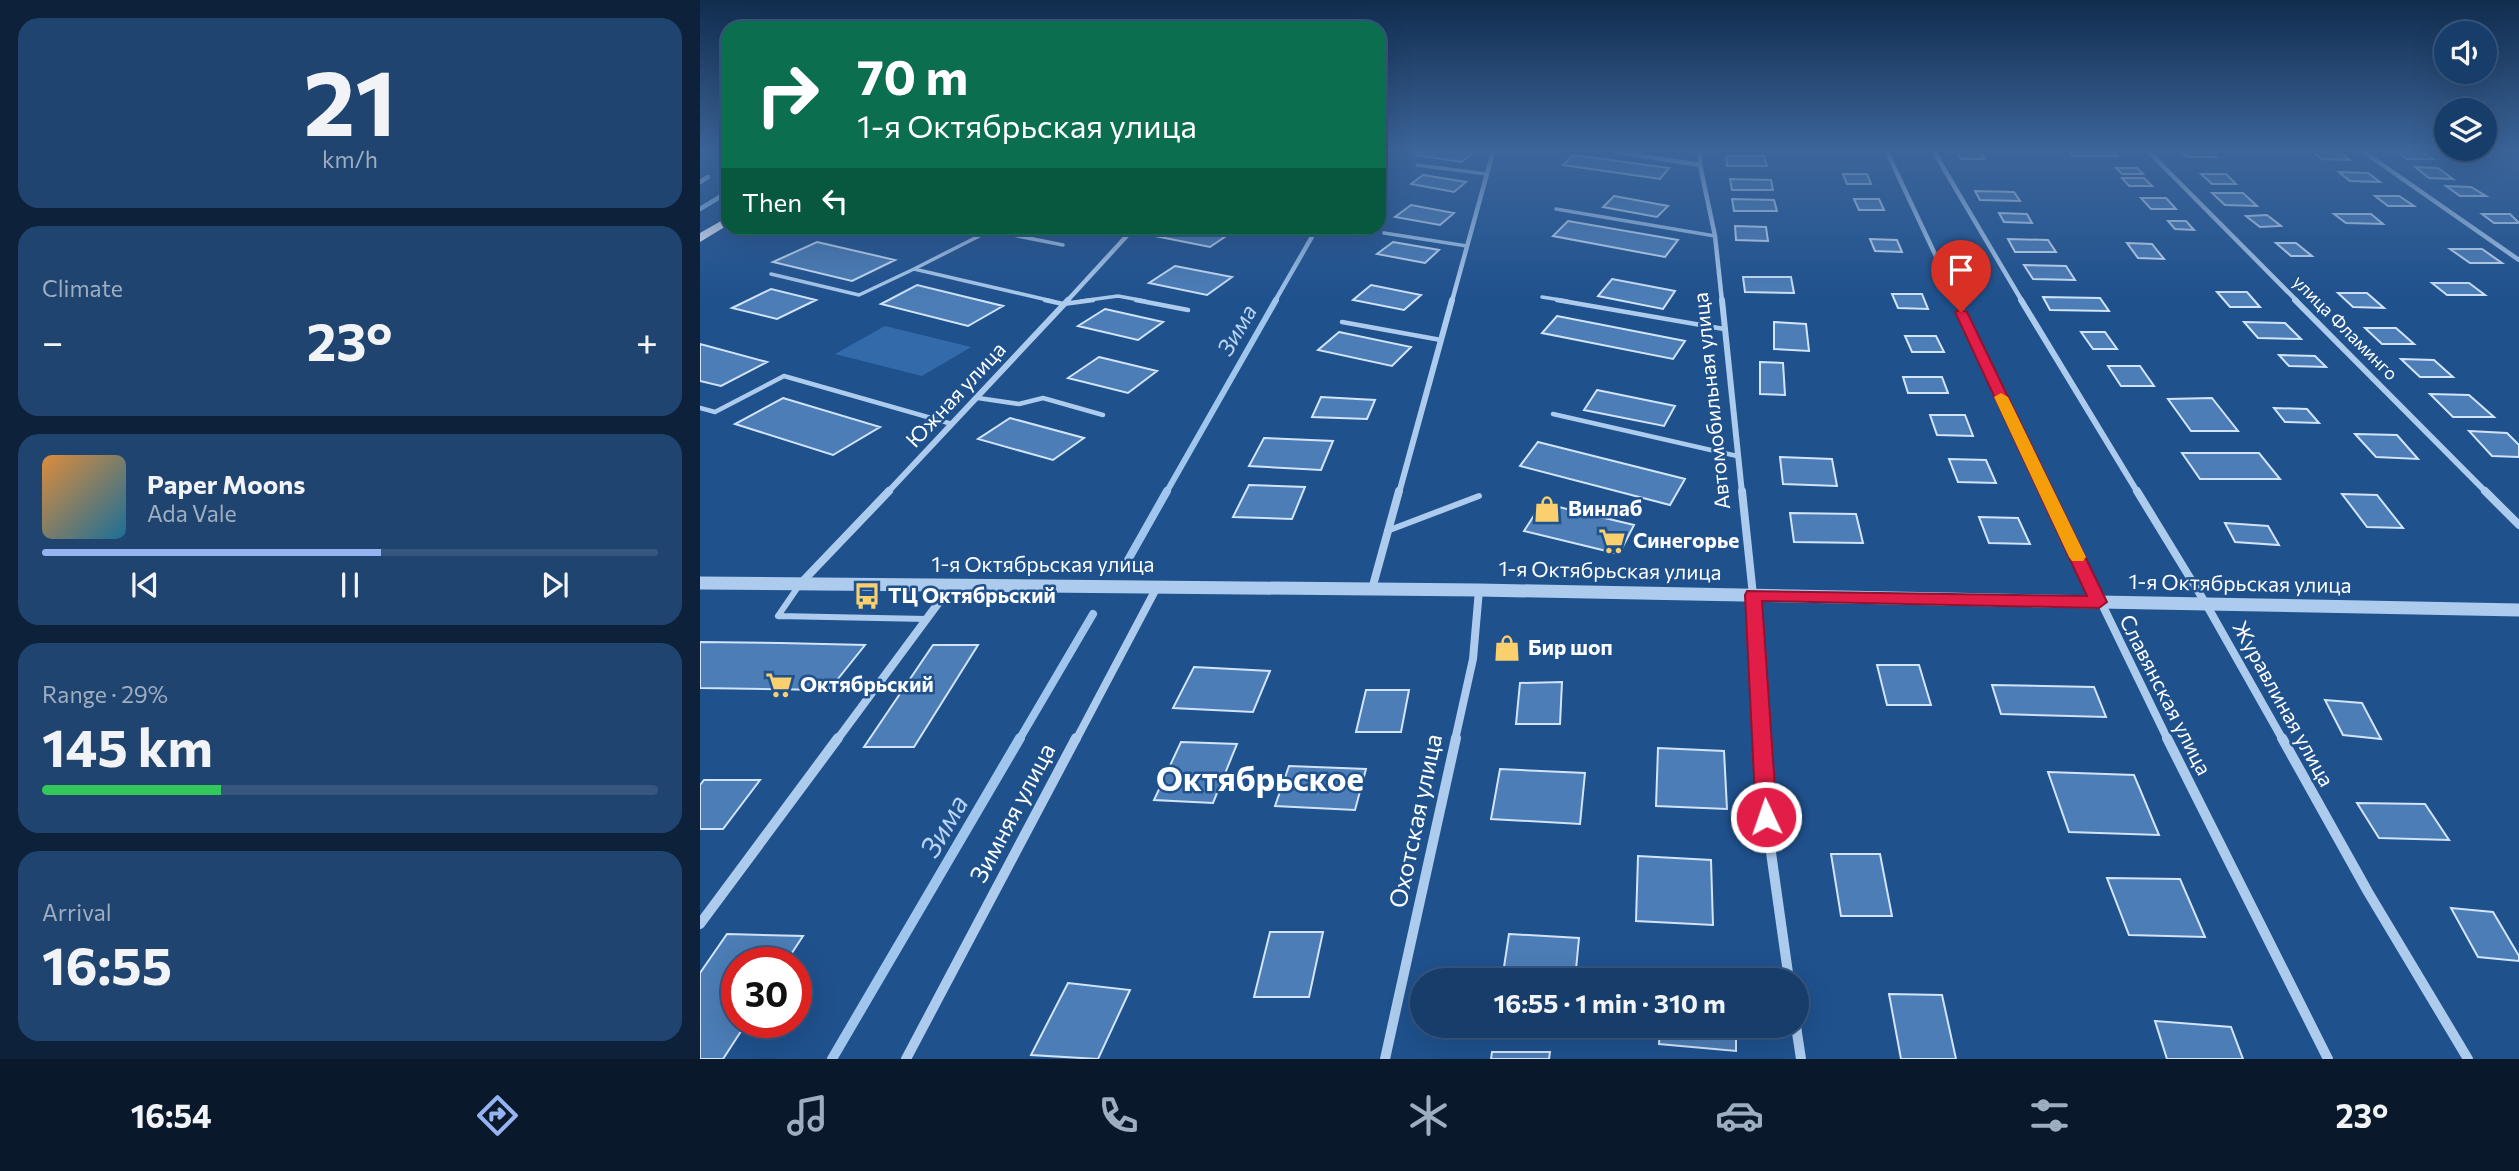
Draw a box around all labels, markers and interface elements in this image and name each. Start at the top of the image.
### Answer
map controls [2434,21,2497,161]
button: sound [2434,21,2497,84]
text: 21 [304,43,396,155]
text: 70 m [857,45,968,105]
icon: right [742,49,833,140]
button: layers [2434,98,2497,161]
text: 1-я Октябрьская улица [857,105,1197,145]
text: km/h [322,145,378,173]
icon: left [816,182,854,220]
text: Then [742,186,802,217]
pin [1931,240,1991,312]
icon: arrive [1942,251,1980,289]
street label: улица Фламинго [2289,270,2403,384]
text: Climate [42,274,123,302]
street label: Автомобильная улица [1687,291,1734,511]
water label: Зима [1210,299,1262,360]
text: 23° [307,308,393,372]
text: − [42,317,64,364]
text: + [636,317,658,364]
street label: Южная улица [900,336,1010,452]
text: Paper Moons [147,468,305,499]
shop icon: Винлаб [1532,494,1562,524]
place label: Винлаб [1568,495,1642,520]
text: Ada Vale [147,499,237,527]
supermarket icon: Синегорье [1597,526,1627,556]
place label: Синегорье [1633,527,1739,552]
street label: 1-я Октябрьская улица [931,551,1155,576]
street label: 1-я Октябрьская улица [1498,555,1722,584]
icon: previous [126,566,164,604]
icon: pause [331,566,369,604]
icon: next [536,566,574,604]
street label: 1-я Октябрьская улица [2128,568,2352,597]
bus stop icon: ТЦ Октябрьский [852,581,882,611]
place label: ТЦ Октябрьский [888,582,1056,607]
street label: Славянская улица [2115,610,2218,779]
street label: Журавлиная улица [2228,616,2340,791]
shop icon: Бир шоп [1492,633,1522,663]
place label: Бир шоп [1528,634,1613,659]
supermarket icon: Октябрьский [764,670,794,700]
place label: Октябрьский [800,671,934,696]
text: Range · 29% [42,680,168,708]
text: 145 km [42,714,213,778]
street label: Охотская улица [1382,731,1447,910]
street label: Зимняя улица [963,738,1061,887]
district label: Октябрьское [1156,757,1364,798]
position arrow [1729,780,1803,854]
water label: Зима [912,788,974,863]
text: Arrival [42,898,112,926]
text: 16:55 [42,932,172,996]
speed limit sign: 30 [721,947,812,1038]
text: 16:55 · 1 min · 310 m [1493,987,1726,1018]
icon: directions [473,1091,522,1140]
icon: music [783,1091,832,1140]
icon: phone [1094,1091,1143,1140]
icon: climate [1404,1091,1453,1140]
icon: car [1715,1091,1764,1140]
icon: filters [2025,1091,2074,1140]
text: 16:54 [131,1095,212,1135]
text: 23° [2335,1095,2388,1135]

